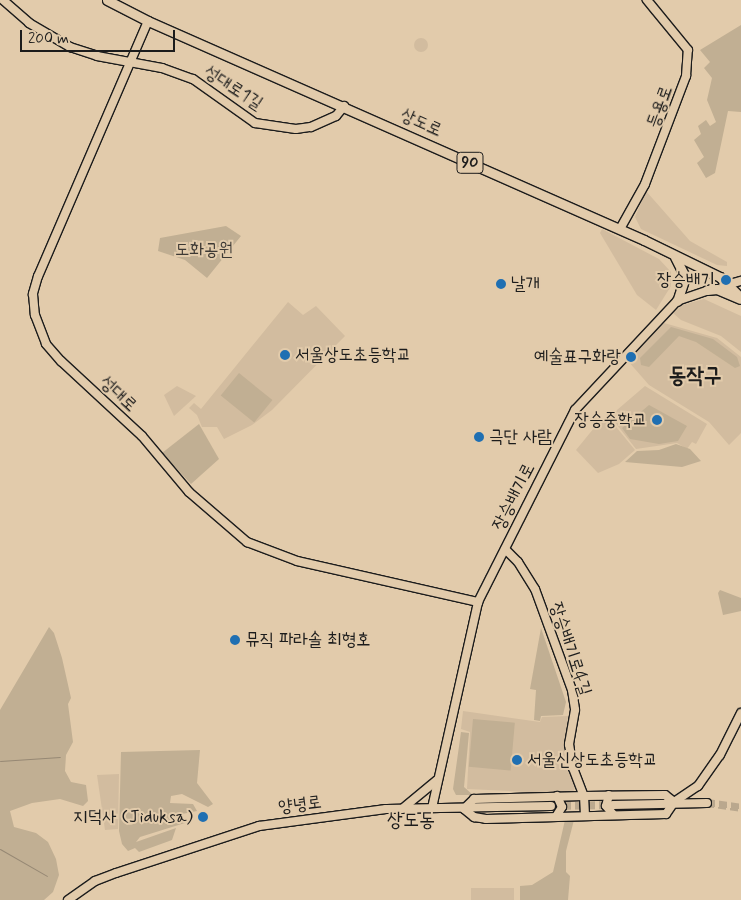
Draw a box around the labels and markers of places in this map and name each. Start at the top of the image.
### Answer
place label: 장승배기 [657,269,715,291]
place label: 날개 [511,273,540,295]
marker: 장승배기 [719,273,733,287]
marker: 날개 [495,278,507,290]
place label: 서울상도초등학교 [295,344,411,366]
place label: 예술표구화랑 [534,346,621,368]
marker: 서울상도초등학교 [279,349,291,361]
marker: 예술표구화랑 [625,351,637,363]
place label: 장승중학교 [575,409,647,431]
marker: 장승중학교 [651,414,663,426]
place label: 극단 사람 [489,426,552,448]
marker: 극단 사람 [473,431,485,443]
place label: 뮤직 파라솔 최형호 [245,629,371,651]
marker: 뮤직 파라솔 최형호 [229,634,241,646]
place label: 서울신상도초등학교 [527,749,657,771]
marker: 서울신상도초등학교 [511,754,523,766]
place label: 지덕사 (Jiduksa) [73,806,193,828]
marker: 지덕사 (Jiduksa) [197,811,209,823]

